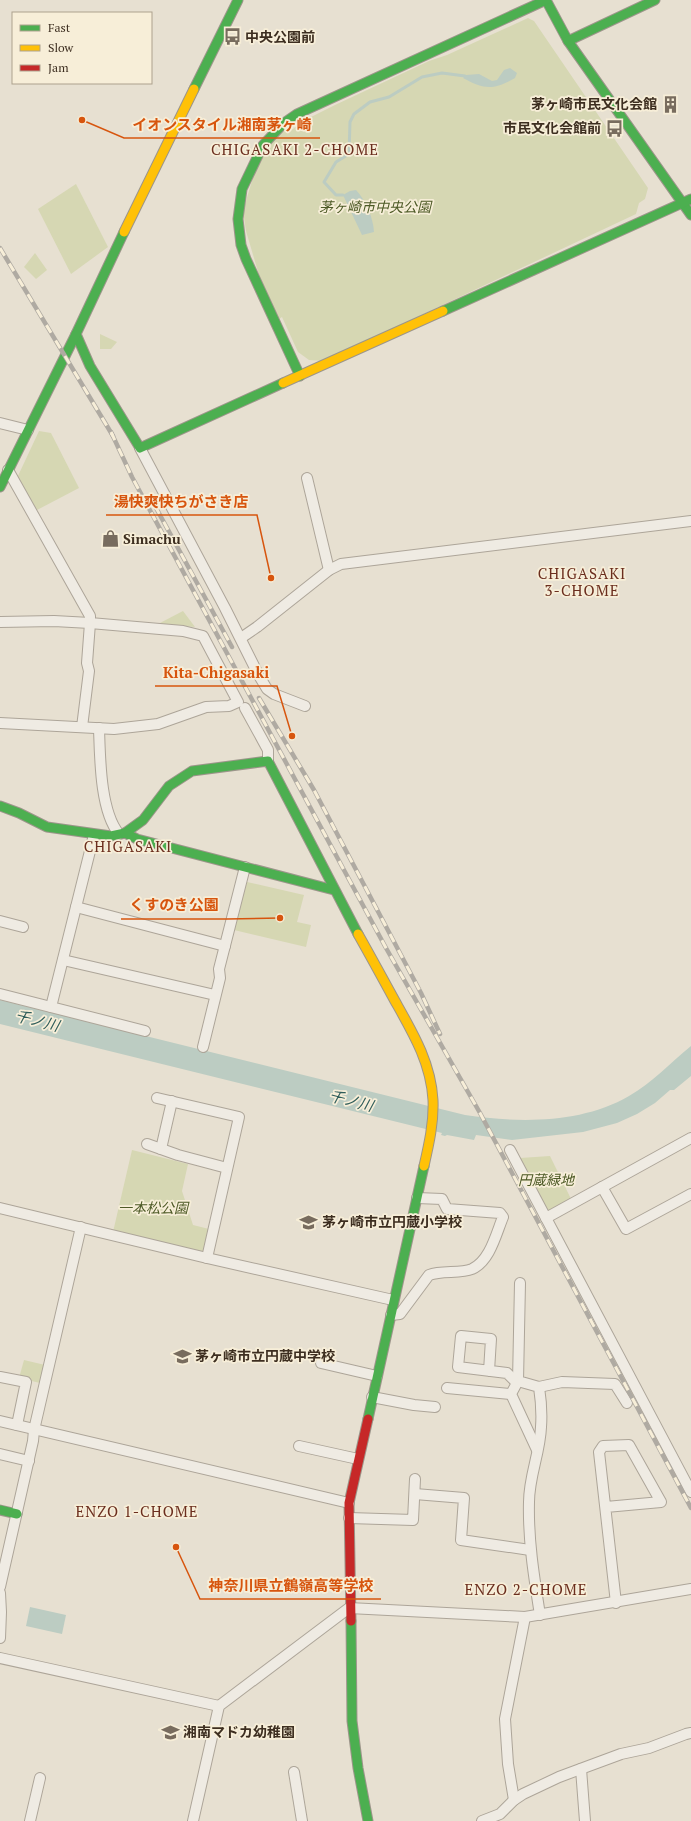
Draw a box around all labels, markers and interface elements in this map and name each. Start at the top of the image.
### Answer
legend [12,12,152,84]
text: Fast [48,20,71,35]
bus stop icon: 中央公園前 [222,27,242,47]
place label: 中央公園前 [245,27,315,46]
text: Slow [48,40,74,55]
text: Jam [48,60,69,75]
place label: 茅ヶ崎市民文化会館 [531,94,657,113]
building icon: 茅ヶ崎市民文化会館 [660,94,680,114]
callout: イオンスタイル湘南茅ヶ崎 [124,111,320,138]
text: イオンスタイル湘南茅ヶ崎 [132,114,312,134]
place label: 市民文化会館前 [503,118,601,137]
bus stop icon: 市民文化会館前 [604,118,624,138]
district label: CHIGASAKI 2-CHOME [211,139,379,159]
park label: 茅ヶ崎市中央公園 [319,197,433,216]
callout: 湯快爽快ちがさき店 [106,488,257,515]
text: 湯快爽快ちがさき店 [113,491,249,511]
shop icon: Simachu [100,529,120,549]
place label: Simachu [123,529,181,548]
district label: CHIGASAKI 3-CHOME [538,563,626,600]
callout: Kita-Chigasaki [155,659,277,686]
text: Kita-Chigasaki [163,662,269,682]
district label: CHIGASAKI [84,836,172,856]
callout: くすのき公園 [121,892,227,919]
text: くすのき公園 [129,894,219,914]
water label: 千ノ川 [13,1005,63,1036]
water label: 千ノ川 [327,1085,377,1116]
park label: 円蔵緑地 [518,1170,576,1189]
park label: 一本松公園 [118,1198,190,1217]
school or university icon: 茅ヶ崎市立円蔵小学校 [299,1212,319,1232]
place label: 茅ヶ崎市立円蔵小学校 [322,1212,462,1231]
school or university icon: 茅ヶ崎市立円蔵中学校 [172,1346,192,1366]
place label: 茅ヶ崎市立円蔵中学校 [195,1346,335,1365]
district label: ENZO 1-CHOME [75,1501,199,1521]
callout: 神奈川県立鶴嶺高等学校 [200,1572,381,1599]
text: 神奈川県立鶴嶺高等学校 [207,1575,374,1595]
district label: ENZO 2-CHOME [464,1579,588,1599]
school or university icon: 湘南マドカ幼稚園 [160,1722,180,1742]
place label: 湘南マドカ幼稚園 [183,1722,295,1741]

